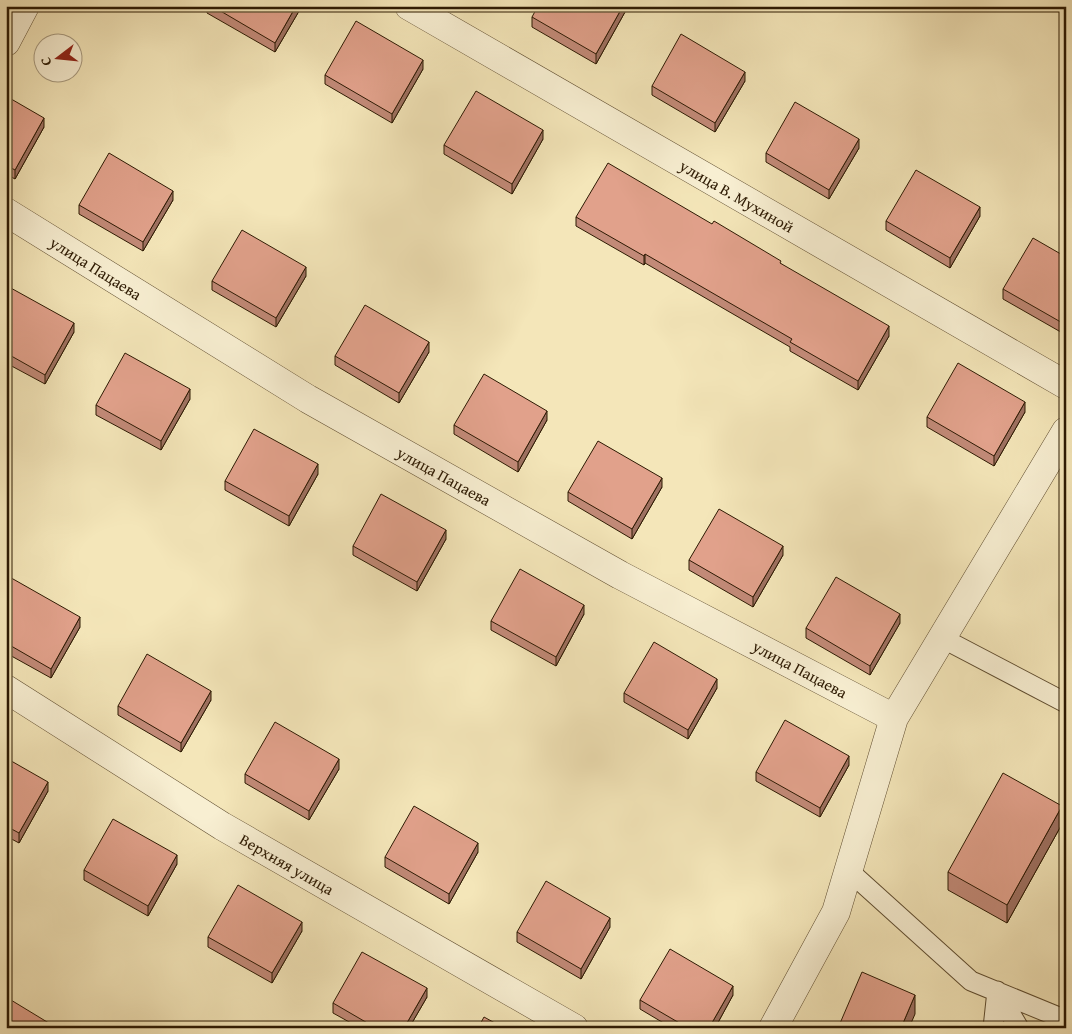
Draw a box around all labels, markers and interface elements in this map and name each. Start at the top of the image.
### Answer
north arrow [32,32,82,82]
text: С [35,55,56,68]
street label: улица В. Мухиной [674,153,799,239]
street label: улица Пацаева [45,230,147,306]
street label: улица Пацаева [392,440,496,512]
street label: улица Пацаева [747,633,852,704]
street label: Верхняя улица [235,827,339,901]

